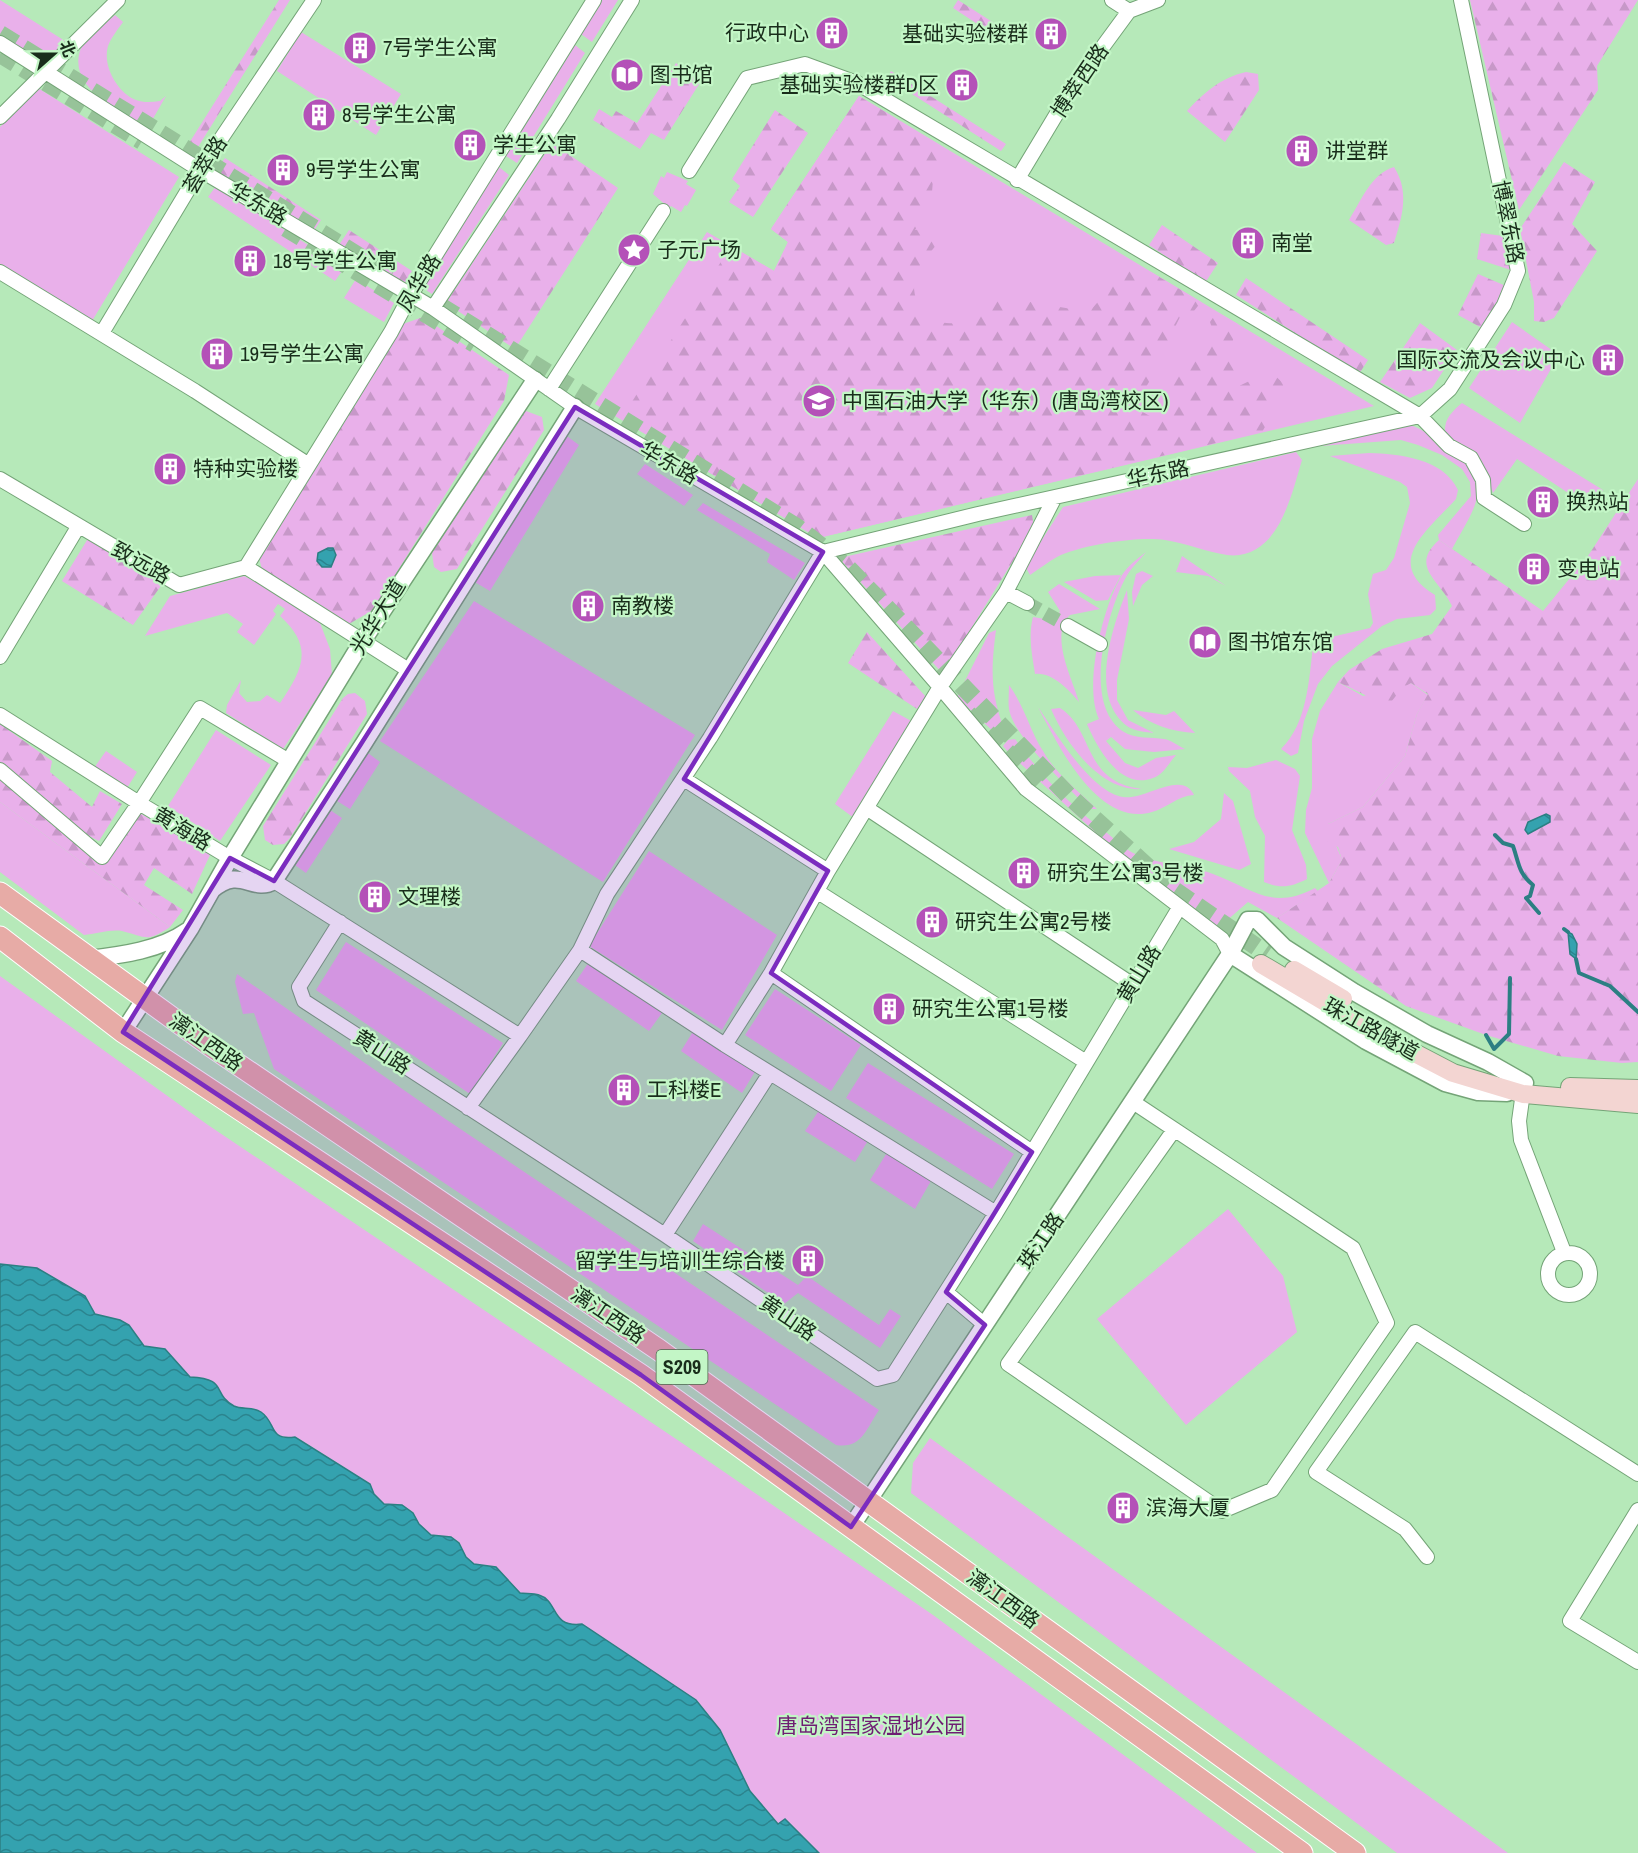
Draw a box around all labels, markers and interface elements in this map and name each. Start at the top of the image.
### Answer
building icon: 行政中心 [814,15,850,51]
building icon: 基础实验楼群 [1033,16,1069,52]
place label: 行政中心 [725,18,809,47]
place label: 基础实验楼群 [902,19,1028,48]
north arrow [24,24,84,84]
building icon: 7号学生公寓 [342,30,378,66]
place label: 7号学生公寓 [383,33,498,62]
text: 北 [55,37,81,60]
street label: 博萃西路 [1044,38,1115,124]
library icon: 图书馆 [609,57,645,93]
place label: 图书馆 [650,60,713,89]
building icon: 基础实验楼群D区 [944,67,980,103]
place label: 基础实验楼群D区 [780,70,939,99]
building icon: 8号学生公寓 [301,97,337,133]
place label: 8号学生公寓 [342,100,457,129]
building icon: 学生公寓 [452,127,488,163]
street label: 荟萃路 [176,130,234,199]
place label: 学生公寓 [493,130,577,159]
building icon: 讲堂群 [1284,133,1320,169]
place label: 讲堂群 [1325,136,1388,165]
building icon: 9号学生公寓 [265,152,301,188]
place label: 9号学生公寓 [306,155,421,184]
street label: 华东路 [224,175,293,232]
street label: 博翠东路 [1486,178,1531,266]
building icon: 南堂 [1230,225,1266,261]
place label: 南堂 [1271,228,1313,257]
place icon: 子元广场 [616,232,652,268]
place label: 子元广场 [657,235,741,264]
building icon: 18号学生公寓 [232,243,268,279]
place label: 18号学生公寓 [273,246,397,275]
street label: 凤华路 [390,248,447,317]
building icon: 19号学生公寓 [199,336,235,372]
place label: 19号学生公寓 [240,339,364,368]
building icon: 国际交流及会议中心 [1590,342,1626,378]
place label: 国际交流及会议中心 [1396,345,1585,374]
school or university icon: 中国石油大学（华东）(唐岛湾校区) [801,383,837,419]
place label: 中国石油大学（华东）(唐岛湾校区) [842,386,1168,415]
street label: 华东路 [635,434,704,491]
building icon: 特种实验楼 [152,451,188,487]
street label: 华东路 [1124,453,1192,494]
place label: 特种实验楼 [193,454,298,483]
building icon: 换热站 [1525,484,1561,520]
place label: 换热站 [1566,487,1629,516]
street label: 致远路 [107,535,176,591]
building icon: 变电站 [1516,551,1552,587]
place label: 变电站 [1557,554,1620,583]
street label: 光华大道 [343,573,412,660]
building icon: 南教楼 [570,588,606,624]
place label: 南教楼 [611,591,674,620]
library icon: 图书馆东馆 [1187,624,1223,660]
place label: 图书馆东馆 [1228,627,1333,656]
street label: 黄海路 [148,800,217,857]
building icon: 研究生公寓3号楼 [1006,855,1042,891]
place label: 研究生公寓3号楼 [1047,858,1204,887]
building icon: 文理楼 [357,879,393,915]
place label: 文理楼 [398,882,461,911]
building icon: 研究生公寓2号楼 [914,904,950,940]
place label: 研究生公寓2号楼 [955,907,1112,936]
street label: 黄山路 [1110,939,1167,1008]
street label: 珠江路隧道 [1318,990,1424,1067]
building icon: 研究生公寓1号楼 [871,991,907,1027]
place label: 研究生公寓1号楼 [912,994,1069,1023]
street label: 漓江西路 [164,1006,249,1078]
street label: 黄山路 [348,1022,417,1081]
building icon: 工科楼E [606,1072,642,1108]
place label: 工科楼E [647,1075,722,1104]
street label: 珠江路 [1011,1206,1070,1275]
building icon: 留学生与培训生综合楼 [790,1243,826,1279]
place label: 留学生与培训生综合楼 [575,1246,785,1275]
street label: 漓江西路 [565,1279,651,1350]
street label: 黄山路 [754,1288,823,1347]
road number: S209 [656,1350,708,1384]
building icon: 滨海大厦 [1105,1490,1141,1526]
place label: 滨海大厦 [1146,1493,1230,1522]
street label: 漓江西路 [961,1562,1046,1635]
park label: 唐岛湾国家湿地公园 [777,1711,966,1740]

